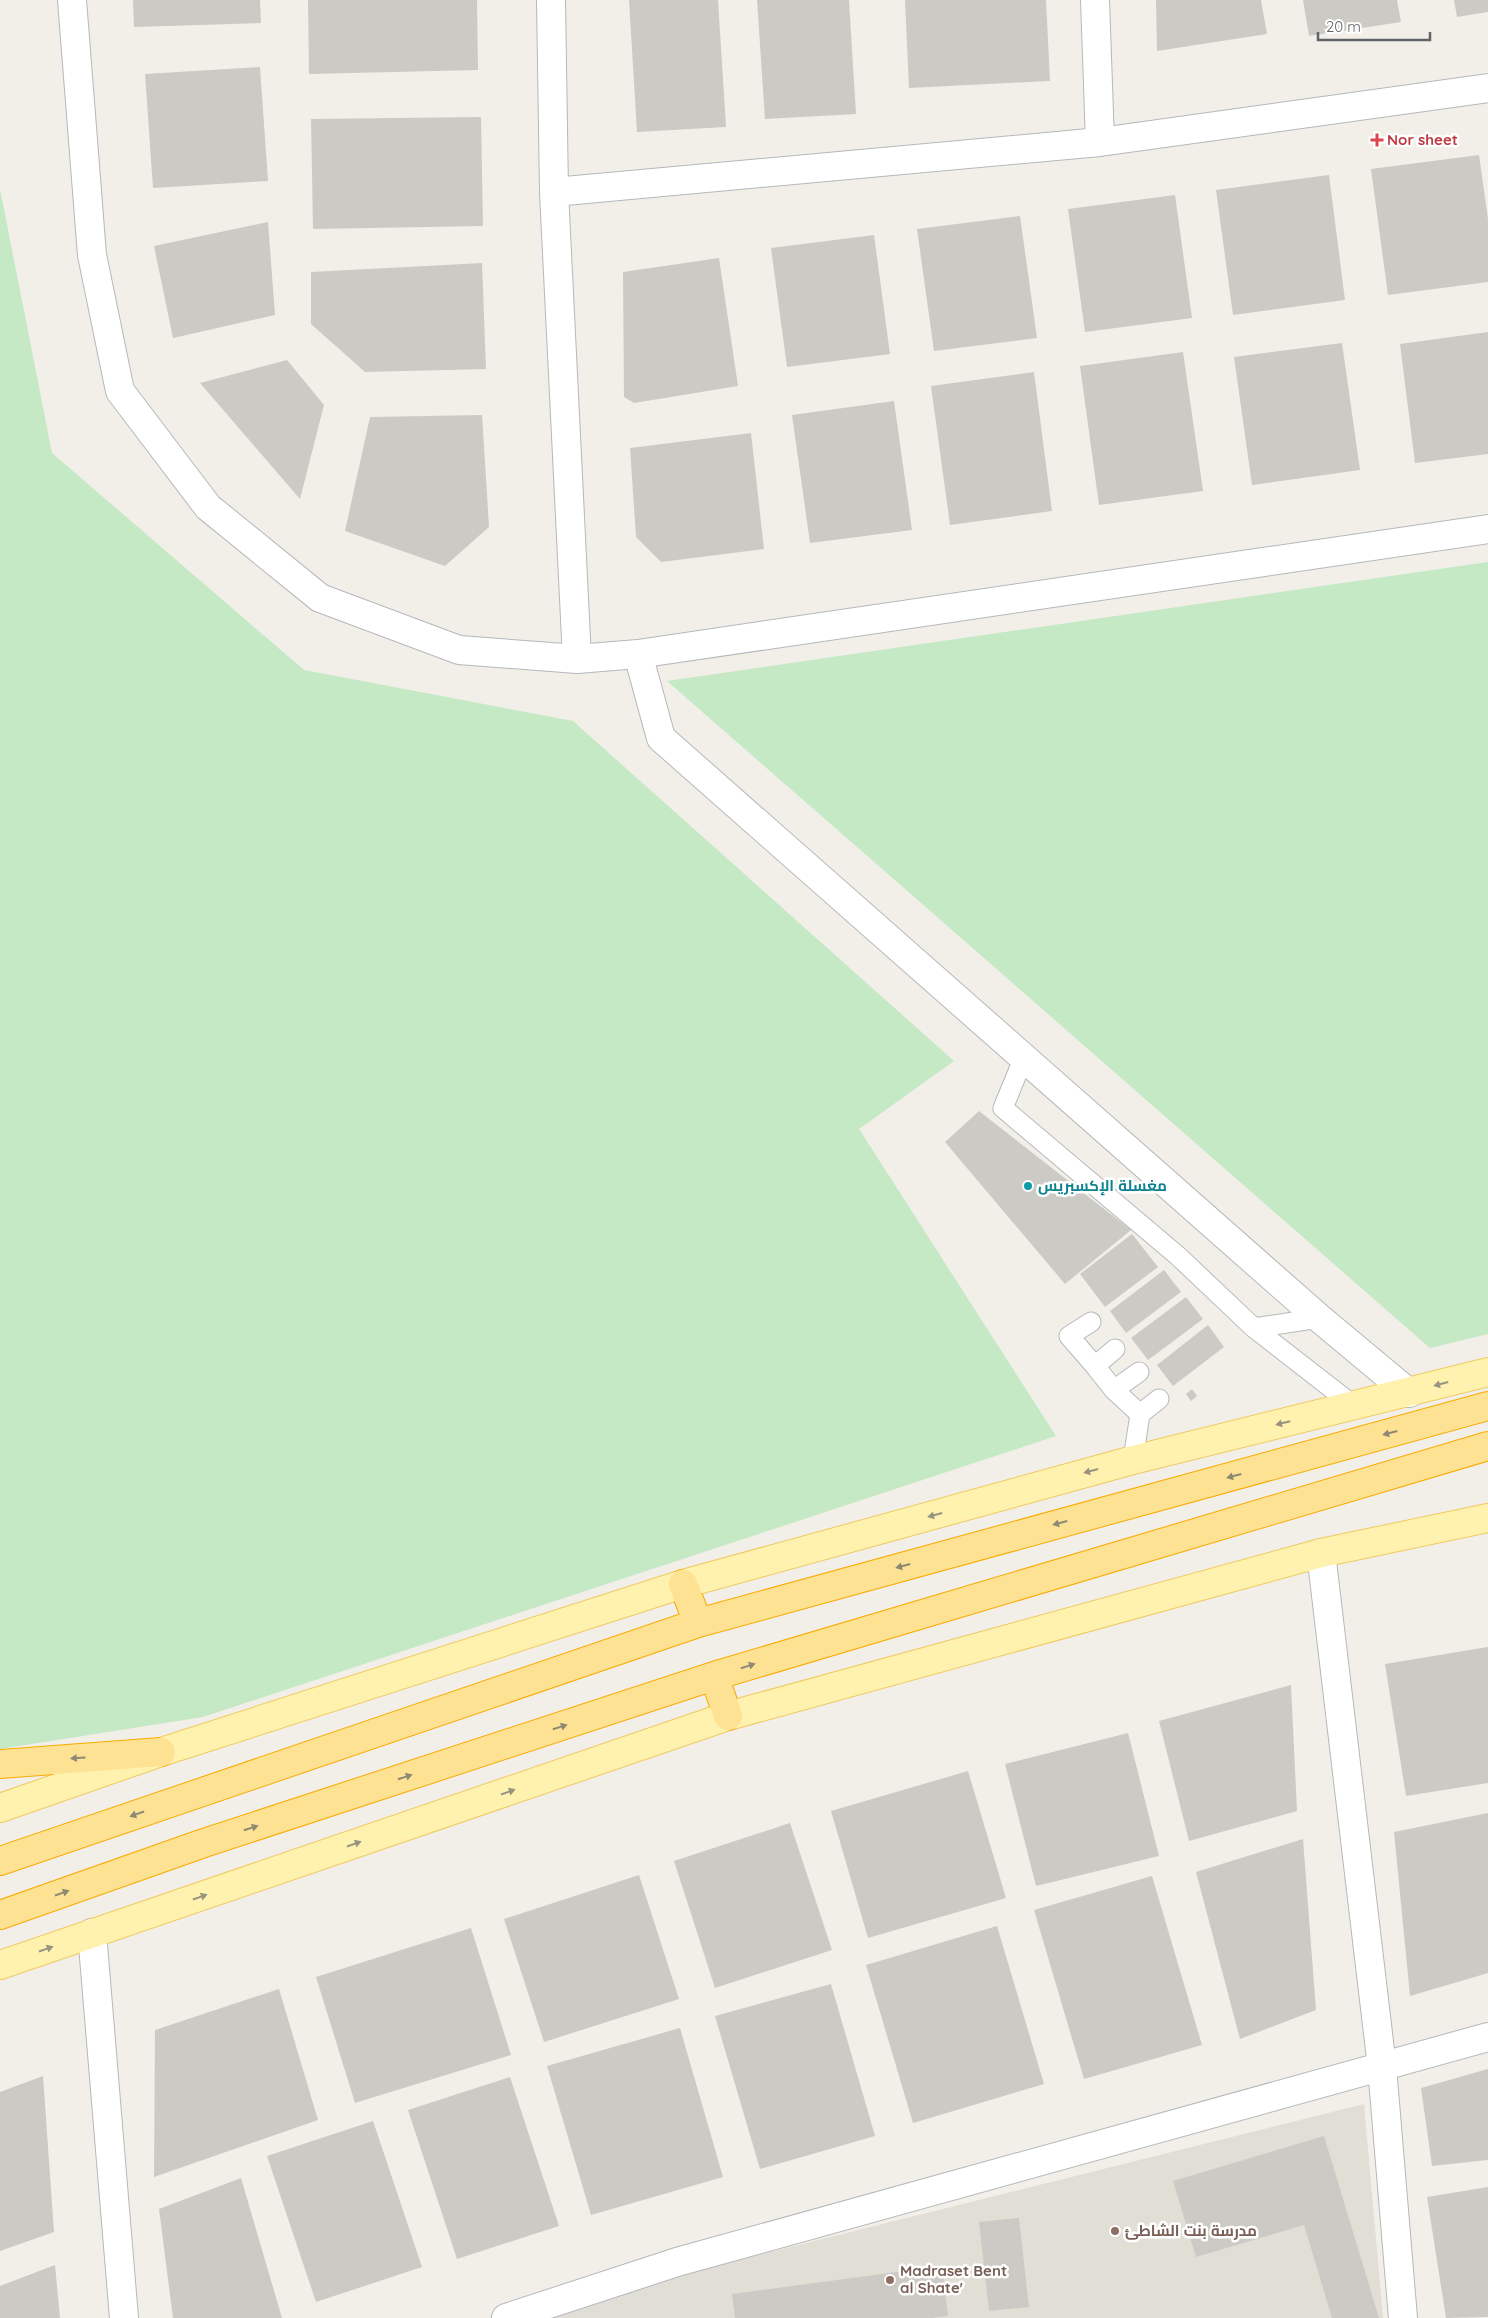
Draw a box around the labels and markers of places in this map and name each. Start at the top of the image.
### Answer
place label: Nor sheet [1387,130,1458,149]
marker: Nor sheet [1371,134,1383,146]
place label: مغسلة الإكسبريس [1038,1176,1167,1196]
marker: مغسلة الإكسبريس [1022,1180,1034,1192]
place label: مدرسة بنت الشاطئ [1125,2221,1257,2240]
marker: مدرسة بنت الشاطئ [1109,2225,1121,2237]
place label: Madraset Bent al Shate' [900,2261,1007,2297]
marker: Madraset Bent al Shate' [884,2274,896,2286]

